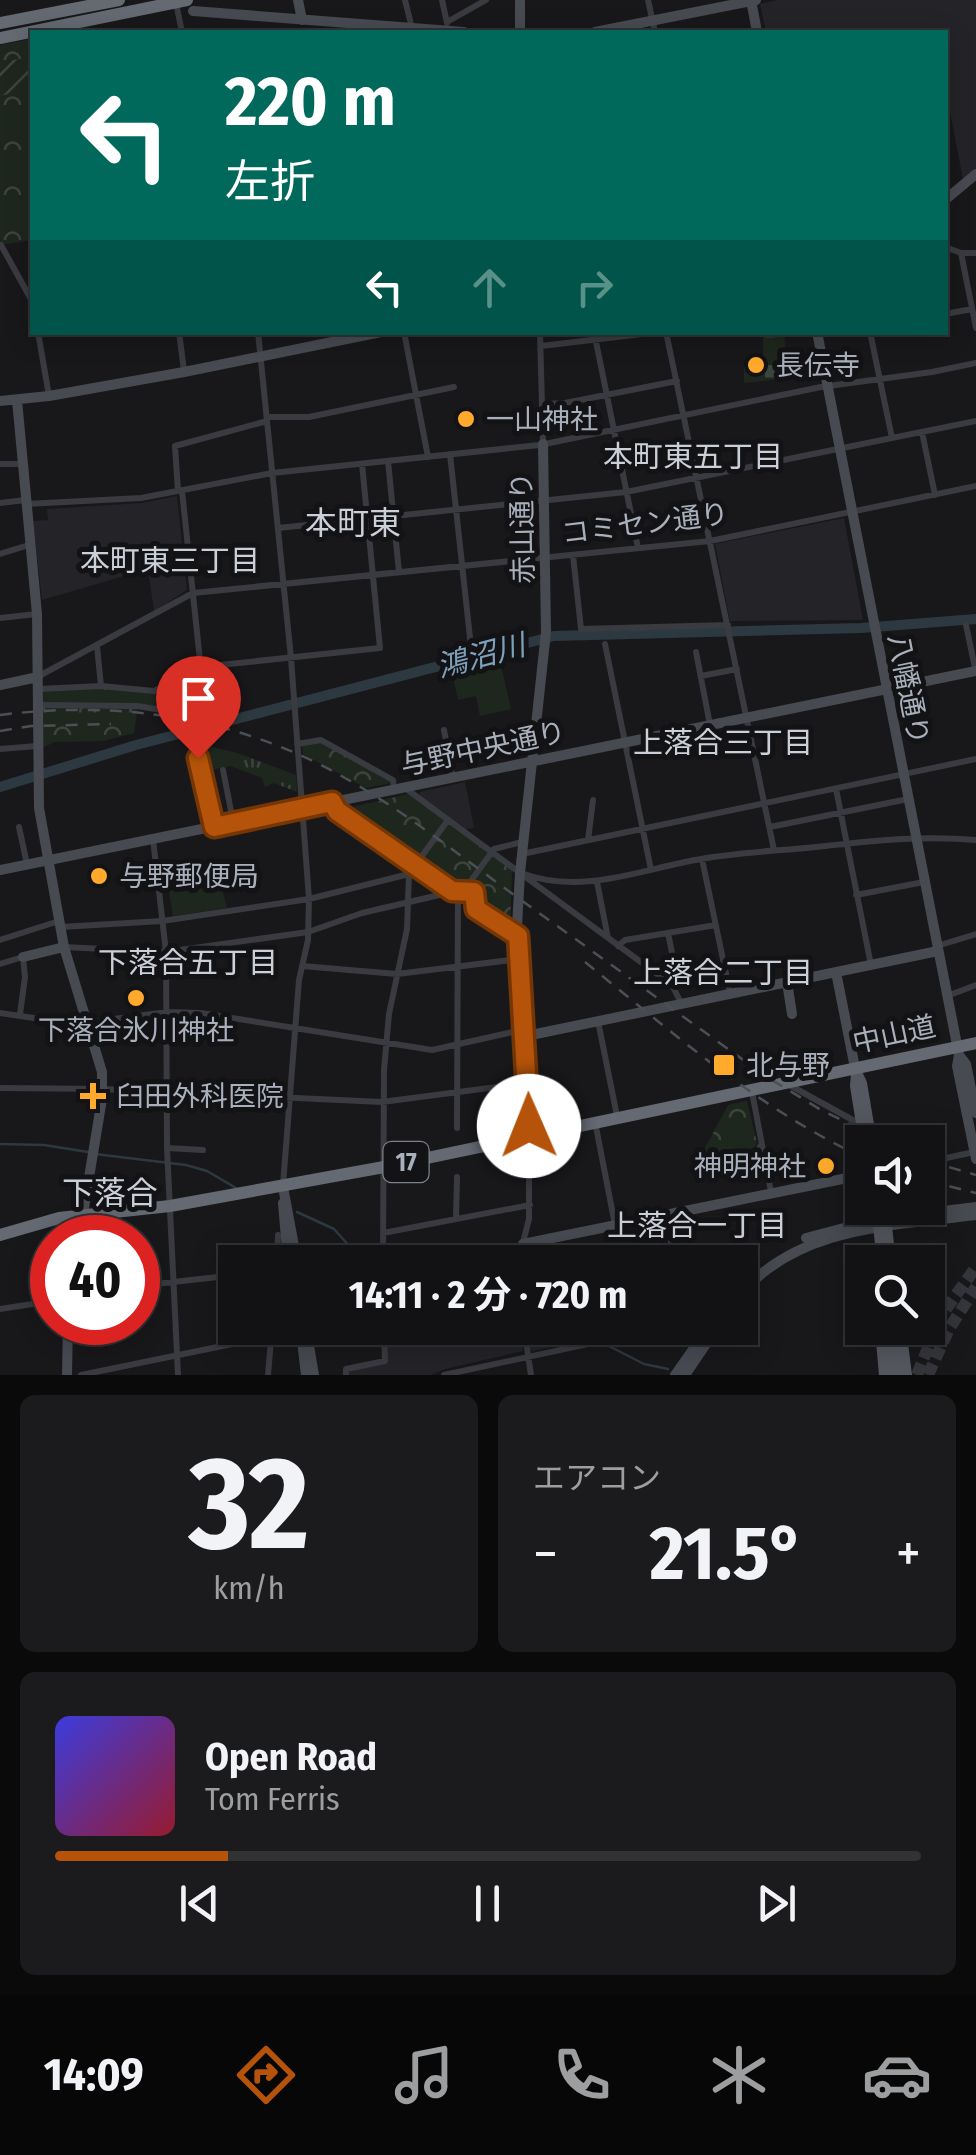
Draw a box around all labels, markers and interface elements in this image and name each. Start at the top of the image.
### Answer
text: 220 m [225,60,396,144]
icon: left [60,70,190,200]
text: 左折 [225,155,315,209]
icon: left [357,260,412,315]
icon: ahead [462,260,517,315]
icon: right [567,260,622,315]
place label: 長伝寺 [776,349,860,382]
marker: 長伝寺 [745,354,767,376]
place label: 一山神社 [486,403,598,436]
marker: 一山神社 [455,408,477,430]
district label: 本町東五丁目 [603,439,783,475]
street label: 赤山通り [505,472,540,584]
street label: コミセン通り [560,497,730,550]
district label: 本町東 [305,504,401,542]
district label: 本町東三丁目 [80,543,260,579]
water label: 鴻沼川 [433,626,532,685]
street label: 八幡通り [882,631,935,747]
pin [156,656,241,759]
icon: arrive [171,671,226,726]
street label: 与野中央通り [398,715,569,782]
district label: 上落合三丁目 [633,725,813,761]
place label: 与野郵便局 [119,860,259,893]
marker: 与野郵便局 [88,865,110,887]
district label: 下落合五丁目 [98,945,278,981]
district label: 上落合二丁目 [633,955,813,991]
marker: 下落合氷川神社 [125,987,147,1009]
street label: 中山道 [850,1010,939,1059]
place label: 下落合氷川神社 [38,1014,234,1047]
place label: 北与野 [746,1049,830,1082]
marker: 北与野 [711,1052,737,1078]
position arrow [477,1074,581,1178]
place label: 臼田外科医院 [116,1080,284,1113]
marker: 臼田外科医院 [80,1083,106,1109]
map controls [845,1125,945,1345]
button: sound [845,1125,945,1225]
road number: 17 [384,1142,428,1182]
place label: 神明神社 [694,1150,806,1183]
marker: 神明神社 [815,1155,837,1177]
district label: 下落合 [62,1174,158,1212]
district label: 上落合一丁目 [607,1208,787,1244]
speed limit sign: 40 [30,1215,160,1345]
button: search [845,1245,945,1345]
text: 14:11 · 2 分 · 720 m [349,1272,627,1318]
text: 32 [189,1426,309,1582]
text: エアコン [533,1459,661,1497]
text: 21.5° [650,1509,804,1599]
text: − [533,1521,558,1587]
text: + [896,1521,921,1587]
text: km/h [213,1569,285,1607]
text: Open Road [205,1734,377,1780]
text: Tom Ferris [205,1780,340,1818]
icon: previous [172,1876,227,1931]
icon: pause [460,1876,515,1931]
icon: next [749,1876,804,1931]
icon: directions [231,2040,301,2110]
icon: music [389,2040,459,2110]
icon: phone [547,2040,617,2110]
icon: climate [704,2040,774,2110]
icon: car [862,2040,932,2110]
text: 14:09 [44,2048,144,2102]

